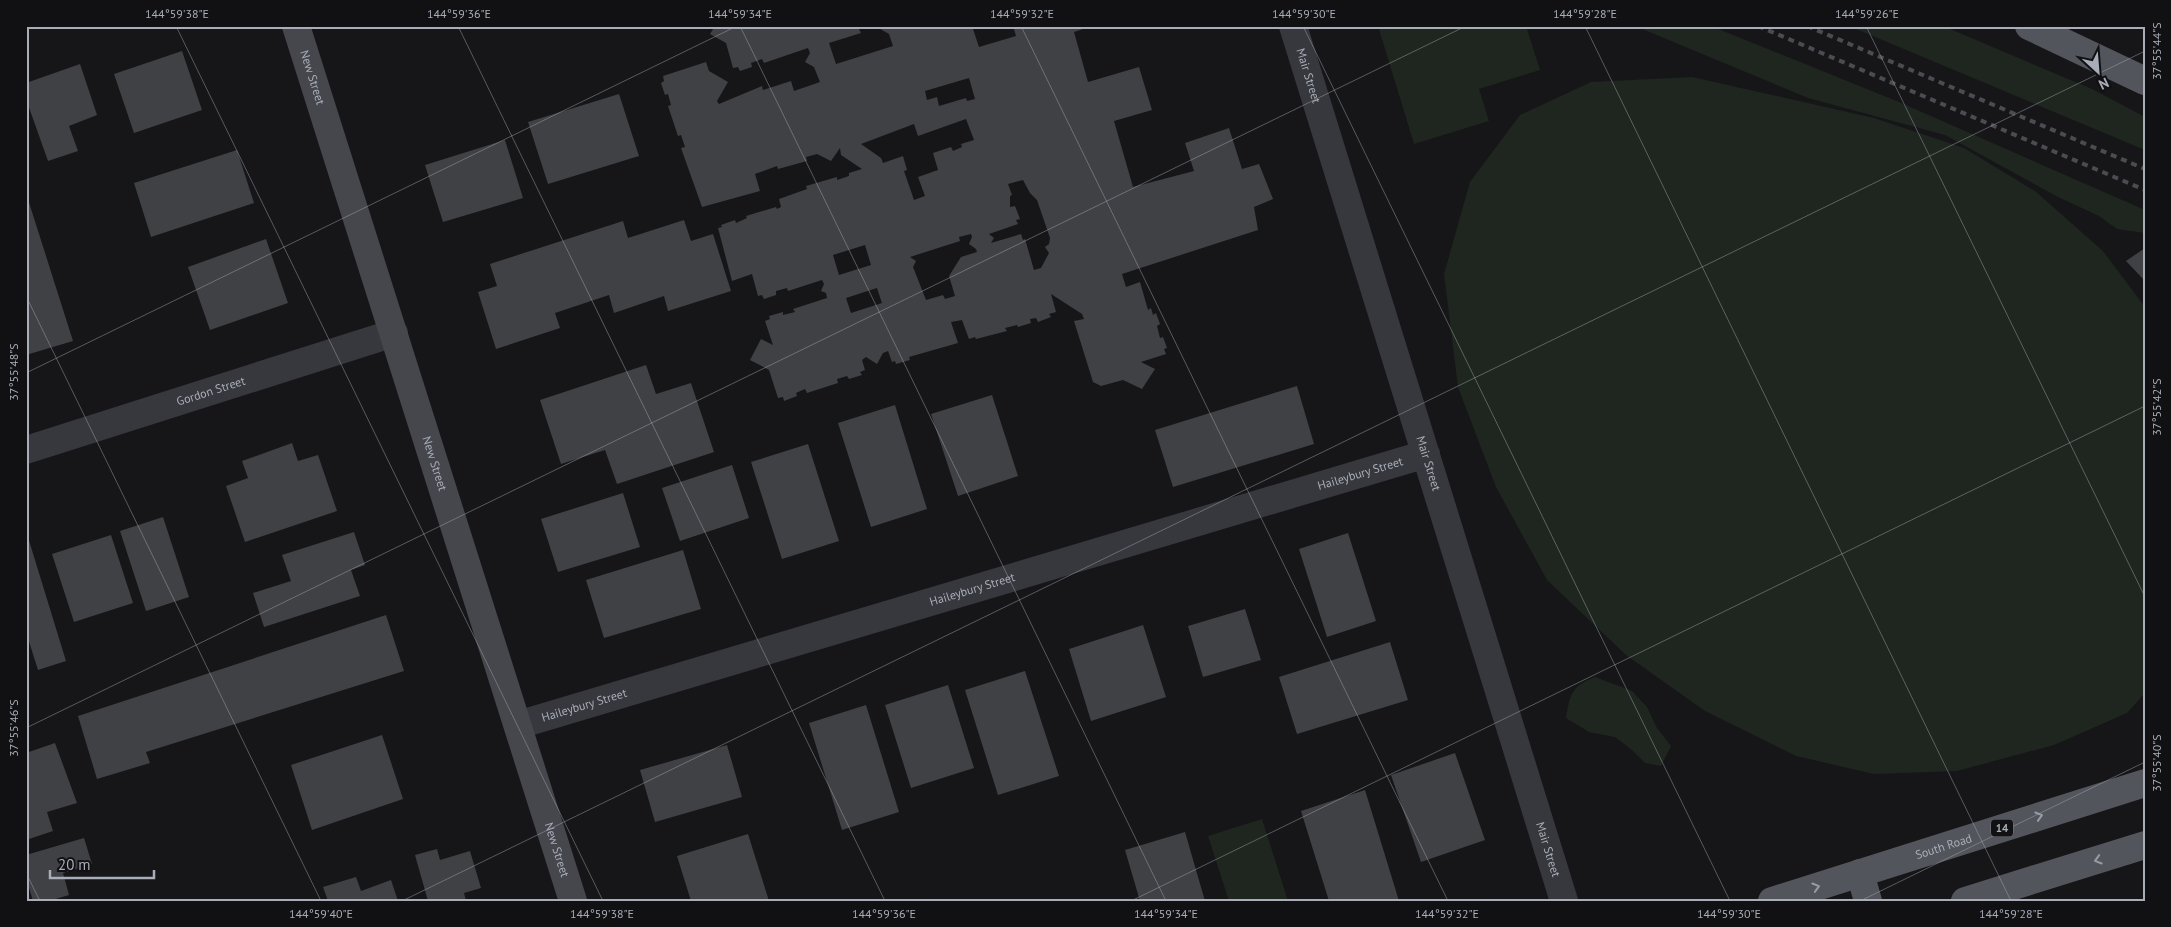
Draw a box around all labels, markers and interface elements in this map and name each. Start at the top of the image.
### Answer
text: 144°59'38"E [145,6,209,21]
text: 144°59'36"E [427,6,491,21]
text: 144°59'34"E [708,6,772,21]
text: 144°59'32"E [990,6,1054,21]
text: 144°59'30"E [1272,6,1336,21]
text: 144°59'28"E [1553,6,1617,21]
text: 144°59'26"E [1835,6,1899,21]
text: 37°55'44"S [2149,22,2164,80]
street label: Mair Street [1293,46,1324,105]
street label: New Street [297,48,328,107]
north arrow [2074,48,2124,98]
text: N [2096,74,2112,94]
text: 37°55'48"S [6,343,21,401]
street label: Gordon Street [174,373,247,409]
text: 37°55'42"S [2149,378,2164,436]
street label: New Street [419,434,451,493]
street label: Mair Street [1413,434,1445,493]
street label: Haileybury Street [1316,453,1405,493]
street label: Haileybury Street [928,569,1017,609]
street label: Haileybury Street [540,685,628,725]
text: 37°55'46"S [6,699,21,757]
text: 37°55'40"S [2149,734,2164,792]
one-way arrow [2035,812,2043,822]
street label: New Street [542,820,573,879]
street label: Mair Street [1533,820,1564,879]
road number: 14 [1991,820,2013,836]
street label: South Road [1913,830,1974,862]
scale bar [50,847,154,879]
one-way arrow [2095,854,2103,864]
text: 20 m [58,855,91,874]
one-way arrow [1811,883,1819,893]
text: 144°59'40"E [289,906,353,921]
text: 144°59'38"E [570,906,634,921]
text: 144°59'36"E [852,906,916,921]
text: 144°59'34"E [1134,906,1198,921]
text: 144°59'32"E [1415,906,1479,921]
text: 144°59'30"E [1697,906,1761,921]
text: 144°59'28"E [1979,906,2043,921]

